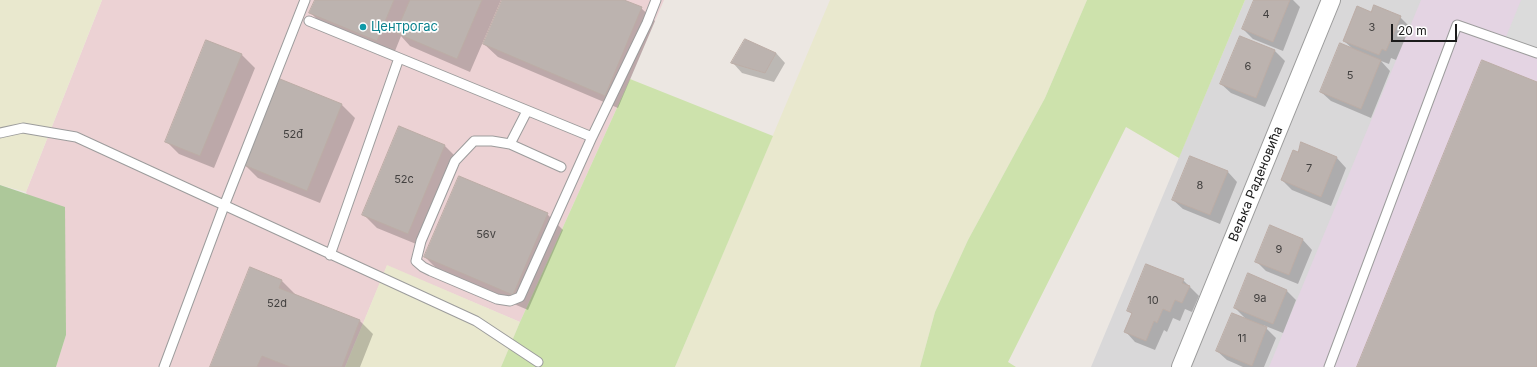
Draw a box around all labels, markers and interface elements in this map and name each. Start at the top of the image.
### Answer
house number: 4 [1262,8,1270,22]
scale bar [1393,16,1459,42]
place label: Центрогас [371,19,438,35]
house number: 3 [1369,21,1375,35]
marker: Центрогас [358,22,368,32]
text: 20 m [1398,23,1427,38]
house number: 6 [1245,60,1251,74]
house number: 5 [1347,69,1353,83]
street label: Вељка Раденовића [1226,124,1286,244]
house number: 52đ [283,128,303,142]
house number: 7 [1306,162,1312,176]
house number: 52c [394,173,414,187]
house number: 8 [1197,179,1203,193]
house number: 56v [476,228,496,242]
house number: 9 [1276,243,1282,257]
house number: 9a [1254,292,1266,306]
house number: 10 [1147,294,1159,308]
house number: 52d [267,297,287,311]
house number: 11 [1238,332,1246,346]

